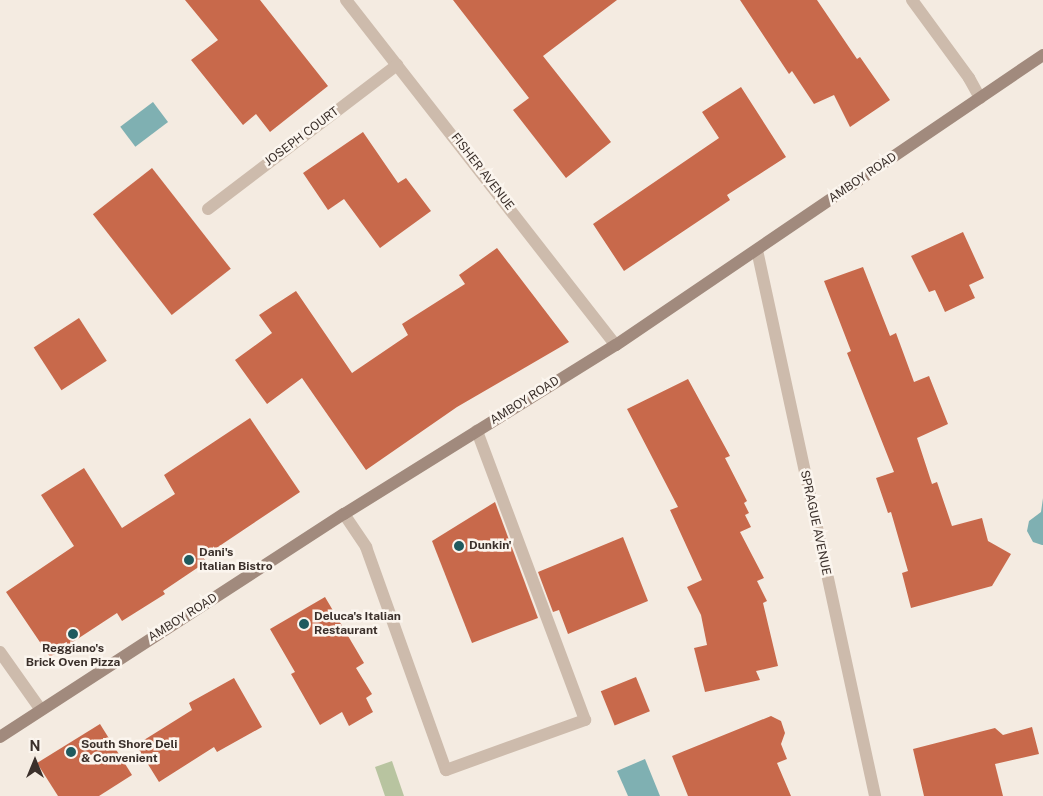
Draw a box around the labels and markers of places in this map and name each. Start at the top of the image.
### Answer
place label: Dunkin' [469,539,512,553]
marker: Dunkin' [453,540,465,552]
place label: Dani's Italian Bistro [199,546,273,574]
marker: Dani's Italian Bistro [183,554,195,566]
place label: Deluca's Italian Restaurant [314,610,401,638]
marker: Deluca's Italian Restaurant [298,618,310,630]
marker: Reggiano's Brick Oven Pizza [67,628,79,640]
place label: Reggiano's Brick Oven Pizza [26,642,120,670]
place label: South Shore Deli & Convenient [81,738,178,766]
marker: South Shore Deli & Convenient [65,746,77,758]

